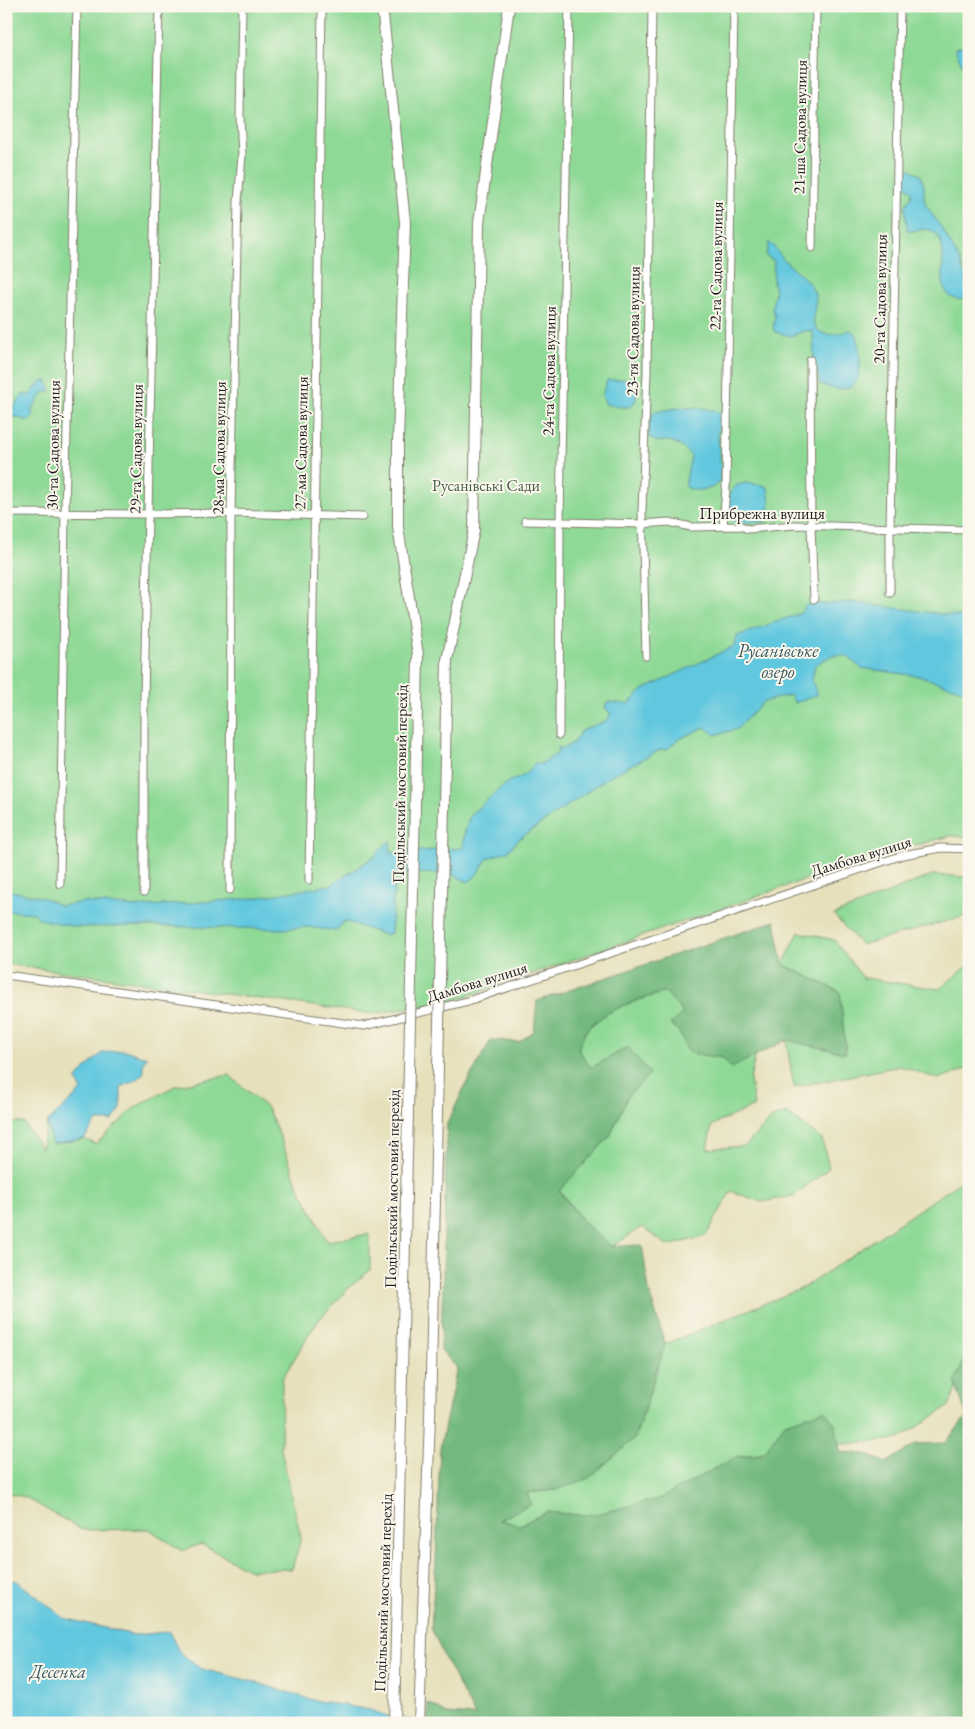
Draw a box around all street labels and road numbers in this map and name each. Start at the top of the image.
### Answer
street label: 21-ша Садова вулиця [788,60,812,194]
street label: 22-га Садова вулиця [704,201,728,331]
street label: 20-та Садова вулиця [868,234,892,364]
street label: 23-тя Садова вулиця [621,266,645,396]
street label: 24-та Садова вулиця [537,306,561,436]
street label: 27-ма Садова вулиця [289,376,313,510]
street label: 30-та Садова вулиця [41,380,65,510]
street label: 28-ма Садова вулиця [207,381,231,515]
street label: 29-та Садова вулиця [124,384,148,514]
street label: Прибрежна вулиця [699,503,825,524]
street label: Подільський мостовий перехід [388,684,412,884]
street label: Дамбова вулиця [808,831,914,881]
street label: Дамбова вулиця [424,957,530,1007]
street label: Подільський мостовий перехід [380,1089,404,1289]
street label: Подільський мостовий перехід [369,1493,397,1693]

